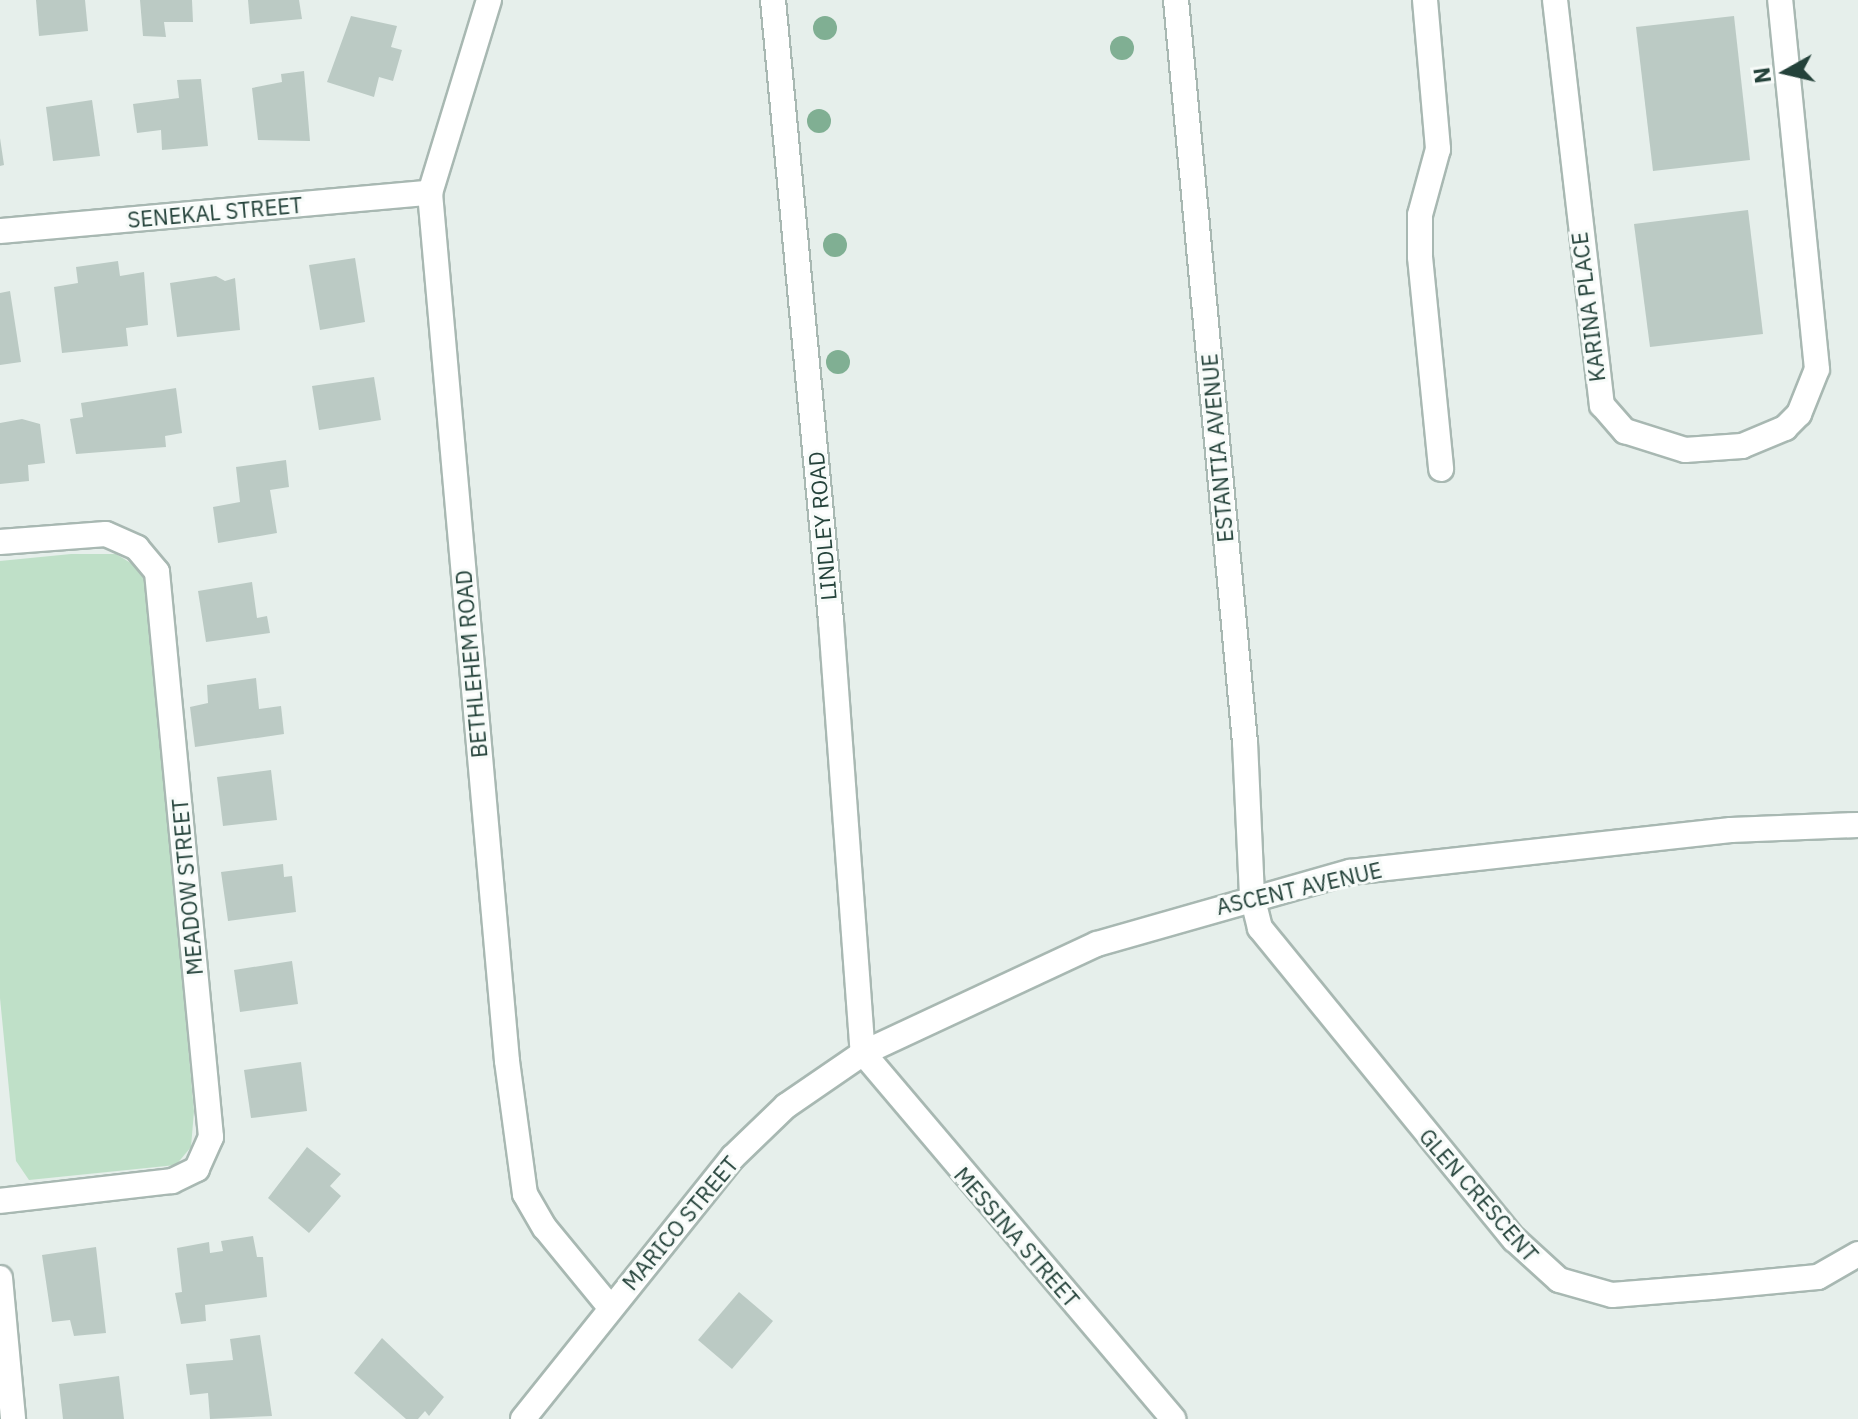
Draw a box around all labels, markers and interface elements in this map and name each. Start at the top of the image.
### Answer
north arrow [1746,32,1826,112]
text: N [1746,66,1777,85]
street label: SENEKAL STREET [126,191,304,233]
street label: KARINA PLACE [1566,231,1610,383]
street label: ESTANTIA AVENUE [1196,353,1238,543]
street label: LINDLEY ROAD [802,450,842,602]
street label: BETHLEHEM ROAD [450,569,492,759]
street label: MEADOW STREET [166,798,208,976]
street label: ASCENT AVENUE [1213,856,1385,920]
street label: GLEN CRESCENT [1414,1123,1544,1267]
street label: MARICO STREET [616,1151,744,1295]
street label: MESSINA STREET [949,1162,1085,1312]

